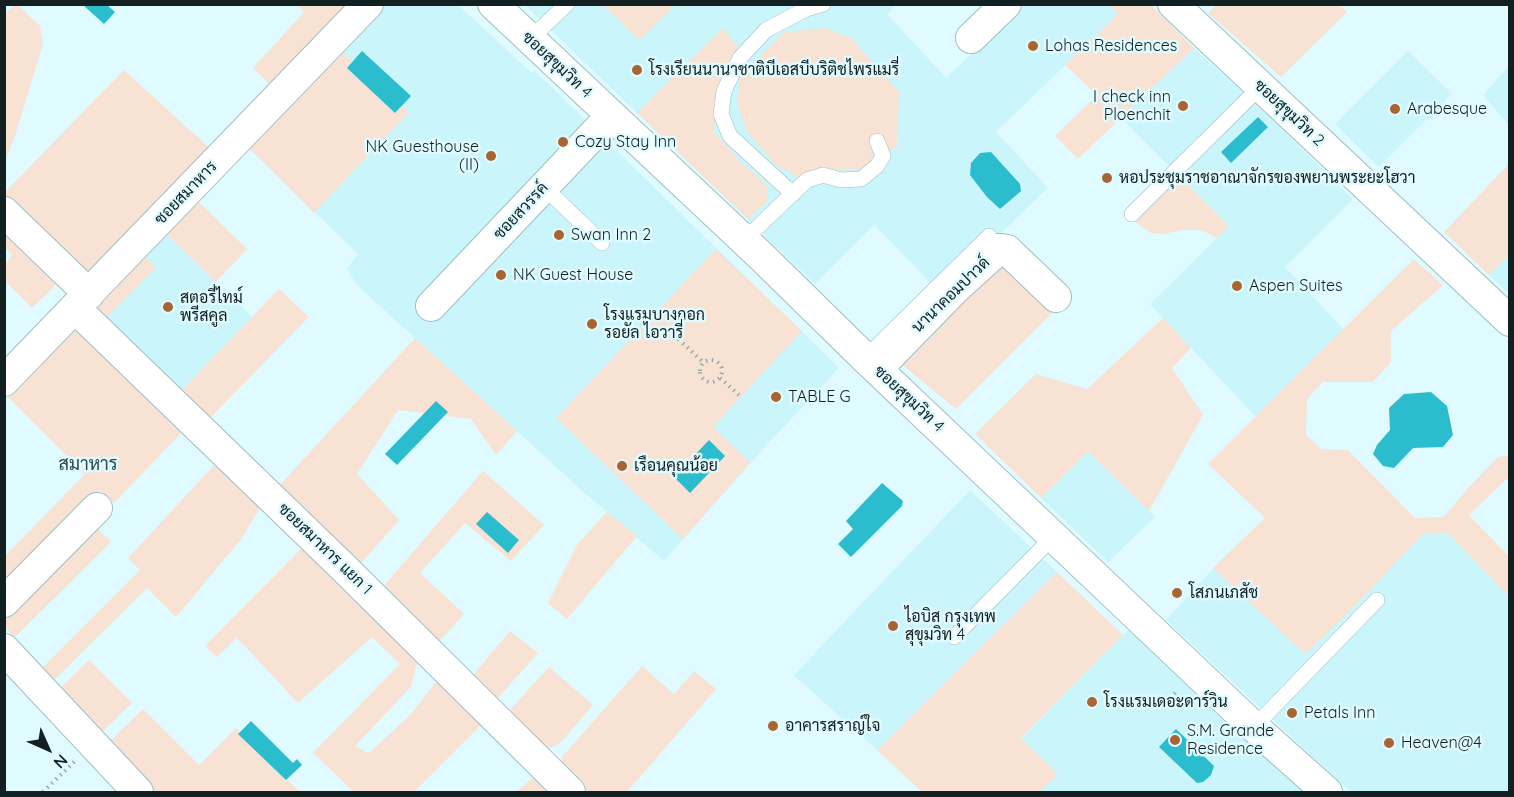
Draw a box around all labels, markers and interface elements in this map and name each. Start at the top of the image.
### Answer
street label: ซอยสุขุมวิท 4 [518,28,596,102]
place label: Lohas Residences [1045,36,1177,56]
marker: Lohas Residences [1026,39,1040,53]
place label: โรงเรียนนานาชาติบีเอสบีบริติชไพรแมรี่ [649,60,899,80]
marker: โรงเรียนนานาชาติบีเอสบีบริติชไพรแมรี่ [630,63,644,77]
street label: ซอยสุขุมวิท 2 [1250,76,1328,150]
place label: I check inn Ploenchit [1093,87,1171,125]
marker: I check inn Ploenchit [1176,99,1190,113]
place label: Arabesque [1407,99,1487,119]
marker: Arabesque [1388,102,1402,116]
place label: Cozy Stay Inn [575,132,676,152]
marker: Cozy Stay Inn [556,135,570,149]
place label: NK Guesthouse (II) [366,137,479,175]
marker: NK Guesthouse (II) [484,149,498,163]
street label: ซอยสมาหาร [151,157,221,229]
place label: หอประชุมราชอาณาจักรของพยานพระยะโฮวา [1119,168,1415,188]
marker: หอประชุมราชอาณาจักรของพยานพระยะโฮวา [1100,171,1114,185]
street label: ซอยสวรรค์ [490,178,552,244]
place label: Swan Inn 2 [571,225,651,245]
marker: Swan Inn 2 [552,228,566,242]
street label: นานาคอมปาวด์ [908,253,994,337]
place label: NK Guest House [513,265,633,285]
marker: NK Guest House [494,268,508,282]
place label: Aspen Suites [1249,276,1343,296]
marker: Aspen Suites [1230,279,1244,293]
place label: สตอรี่ไทม์ พรีสคูล [180,288,243,326]
marker: สตอรี่ไทม์ พรีสคูล [161,300,175,314]
place label: โรงแรมบางกอก รอยัล ไอวารี่ [604,305,705,343]
marker: โรงแรมบางกอก รอยัล ไอวารี่ [585,317,599,331]
street label: ซอยสุขุมวิท 4 [870,362,948,436]
place label: TABLE G [788,387,851,407]
marker: TABLE G [769,390,783,404]
district label: สมาหาร [58,454,118,476]
place label: เรือนคุณน้อย [634,456,718,476]
marker: เรือนคุณน้อย [615,459,629,473]
street label: ซอยสมาหาร แยก 1 [274,499,376,599]
place label: โสภนเภสัช [1189,583,1258,603]
marker: โสภนเภสัช [1170,586,1184,600]
place label: ไอบิส กรุงเทพ สุขุมวิท 4 [905,607,996,645]
marker: ไอบิส กรุงเทพ สุขุมวิท 4 [886,619,900,633]
place label: โรงแรมเดอะดาร์วิน [1104,692,1228,712]
marker: โรงแรมเดอะดาร์วิน [1085,695,1099,709]
place label: Petals Inn [1304,703,1376,723]
marker: Petals Inn [1285,706,1299,720]
place label: อาคารสราญ์ใจ [785,716,880,736]
north arrow [18,719,78,779]
marker: อาคารสราญ์ใจ [766,719,780,733]
place label: S.M. Grande Residence [1187,721,1274,759]
marker: S.M. Grande Residence [1168,733,1182,747]
place label: Heaven@4 [1401,733,1482,753]
marker: Heaven@4 [1382,736,1396,750]
text: N [50,750,72,773]

